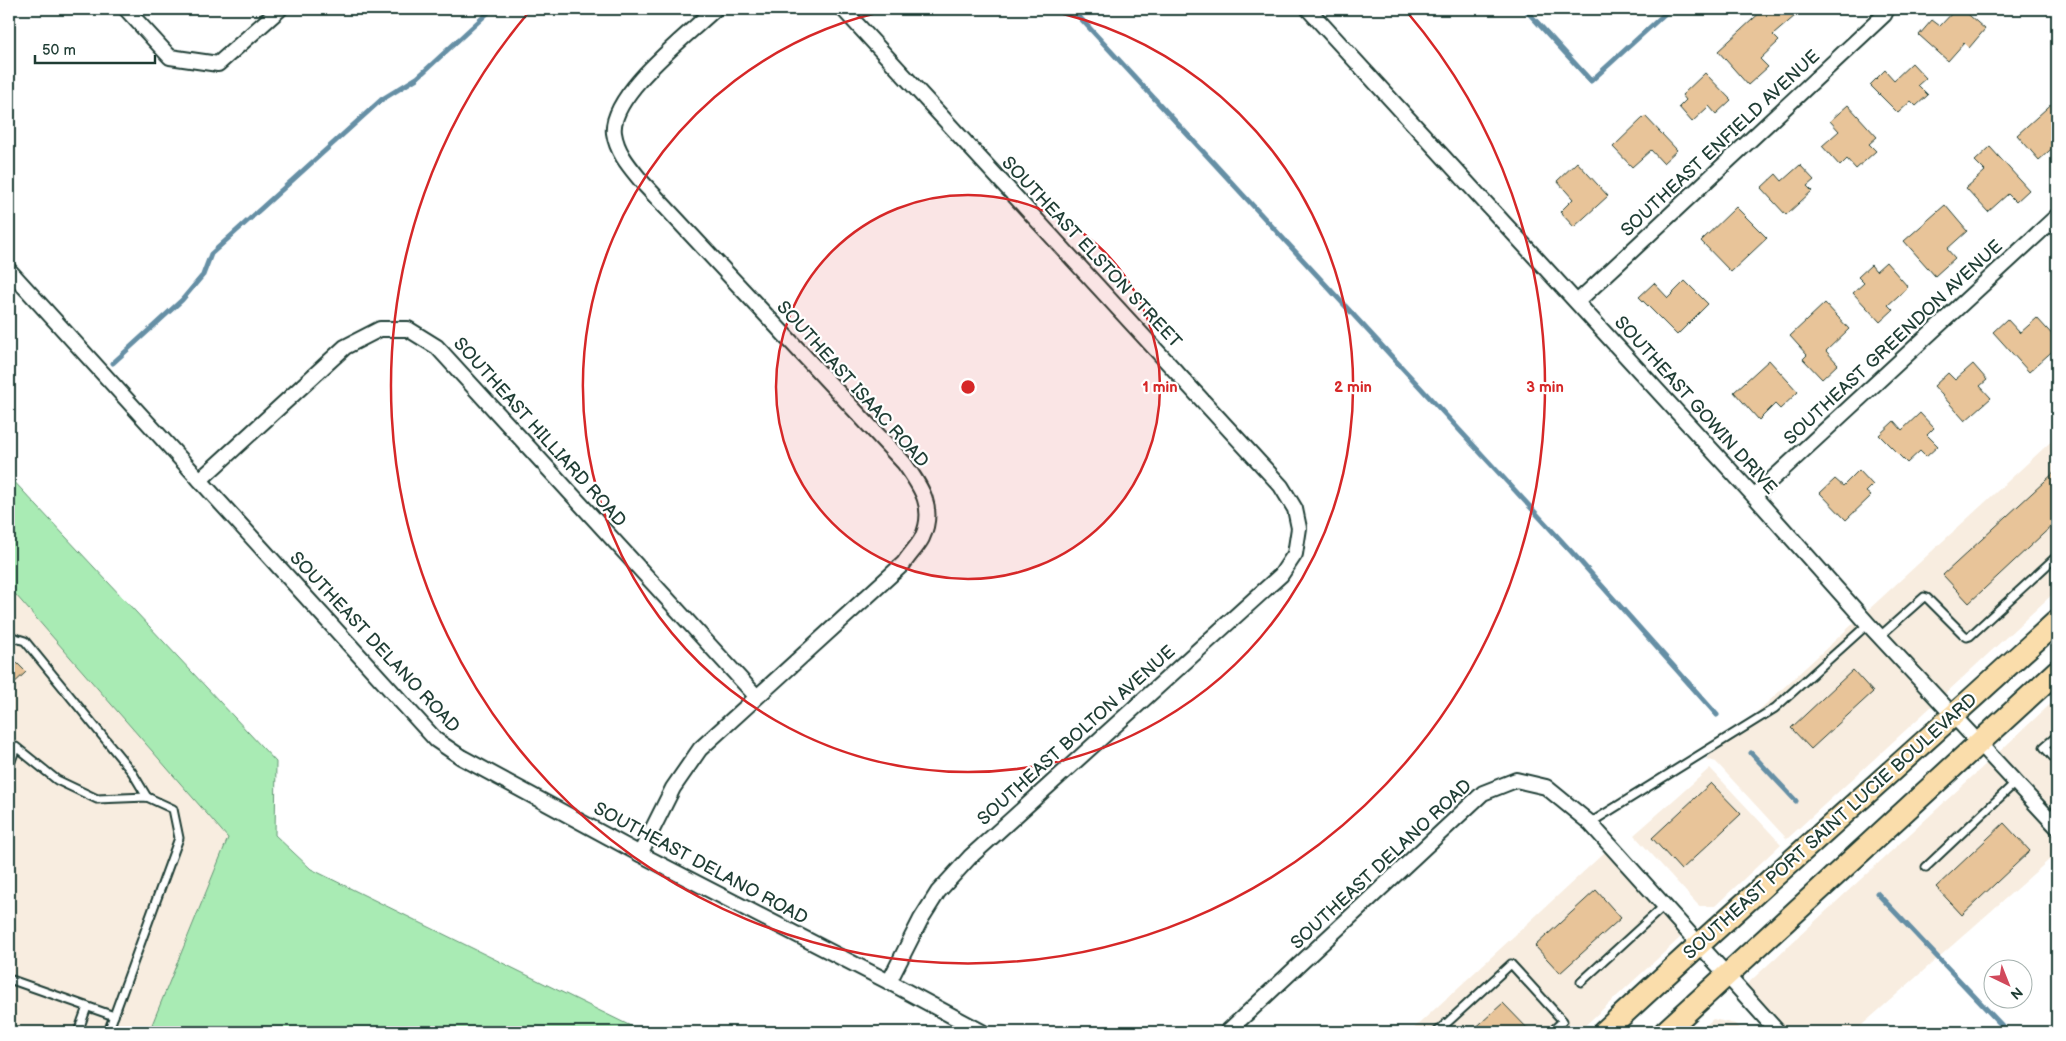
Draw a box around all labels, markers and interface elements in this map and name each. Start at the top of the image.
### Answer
scale bar [35,32,155,64]
text: 50 m [42,41,76,60]
street label: SOUTHEAST ENFIELD AVENUE [1617,46,1824,241]
street label: SOUTHEAST ELSTON STREET [997,152,1186,352]
street label: SOUTHEAST GREENDON AVENUE [1780,236,2007,449]
street label: SOUTHEAST ISAAC ROAD [772,297,933,472]
street label: SOUTHEAST GOWIN DRIVE [1610,312,1781,499]
street label: SOUTHEAST HILLIARD ROAD [449,333,630,531]
centre of rings [959,378,977,396]
text: 1 min [1142,378,1178,397]
text: 2 min [1334,378,1372,397]
text: 3 min [1526,378,1564,397]
street label: SOUTHEAST DELANO ROAD [285,548,464,737]
street label: SOUTHEAST BOLTON AVENUE [973,641,1180,830]
street label: SOUTHEAST PORT SAINT LUCIE BOULEVARD [1679,689,1981,964]
street label: SOUTHEAST DELANO ROAD [1287,775,1476,954]
street label: SOUTHEAST DELANO ROAD [590,798,811,929]
north arrow [1984,958,2034,1008]
text: N [2007,983,2026,1003]

